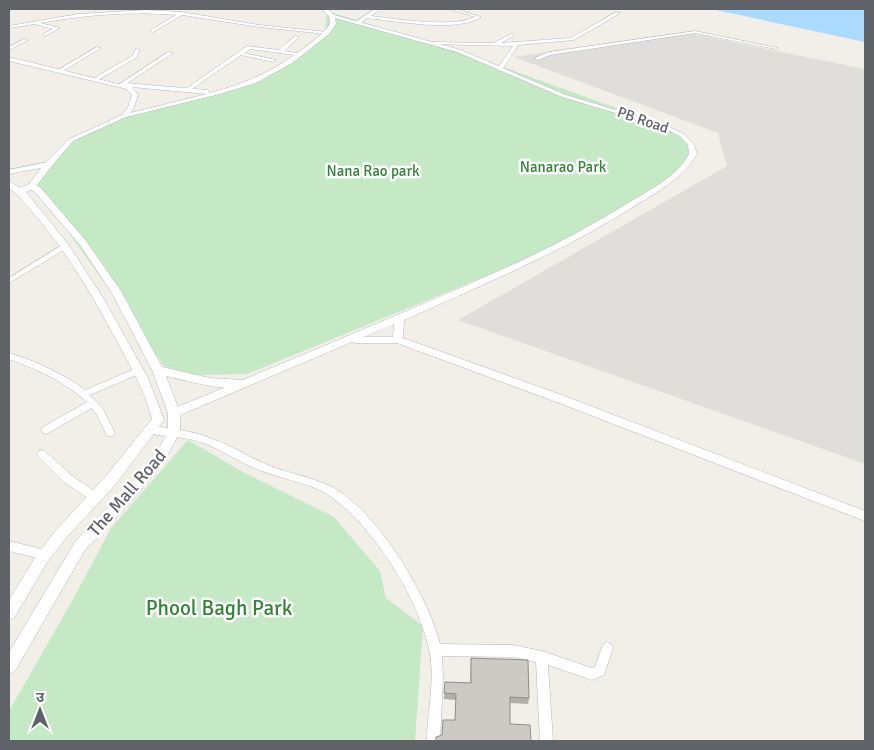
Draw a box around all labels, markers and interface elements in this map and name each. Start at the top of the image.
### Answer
street label: PB Road [615,103,671,137]
park label: Nanarao Park [520,158,607,176]
park label: Nana Rao park [326,162,420,180]
street label: The Mall Road [83,445,171,541]
park label: Phool Bagh Park [146,595,293,621]
north arrow [15,685,65,735]
text: उ [36,689,45,706]

